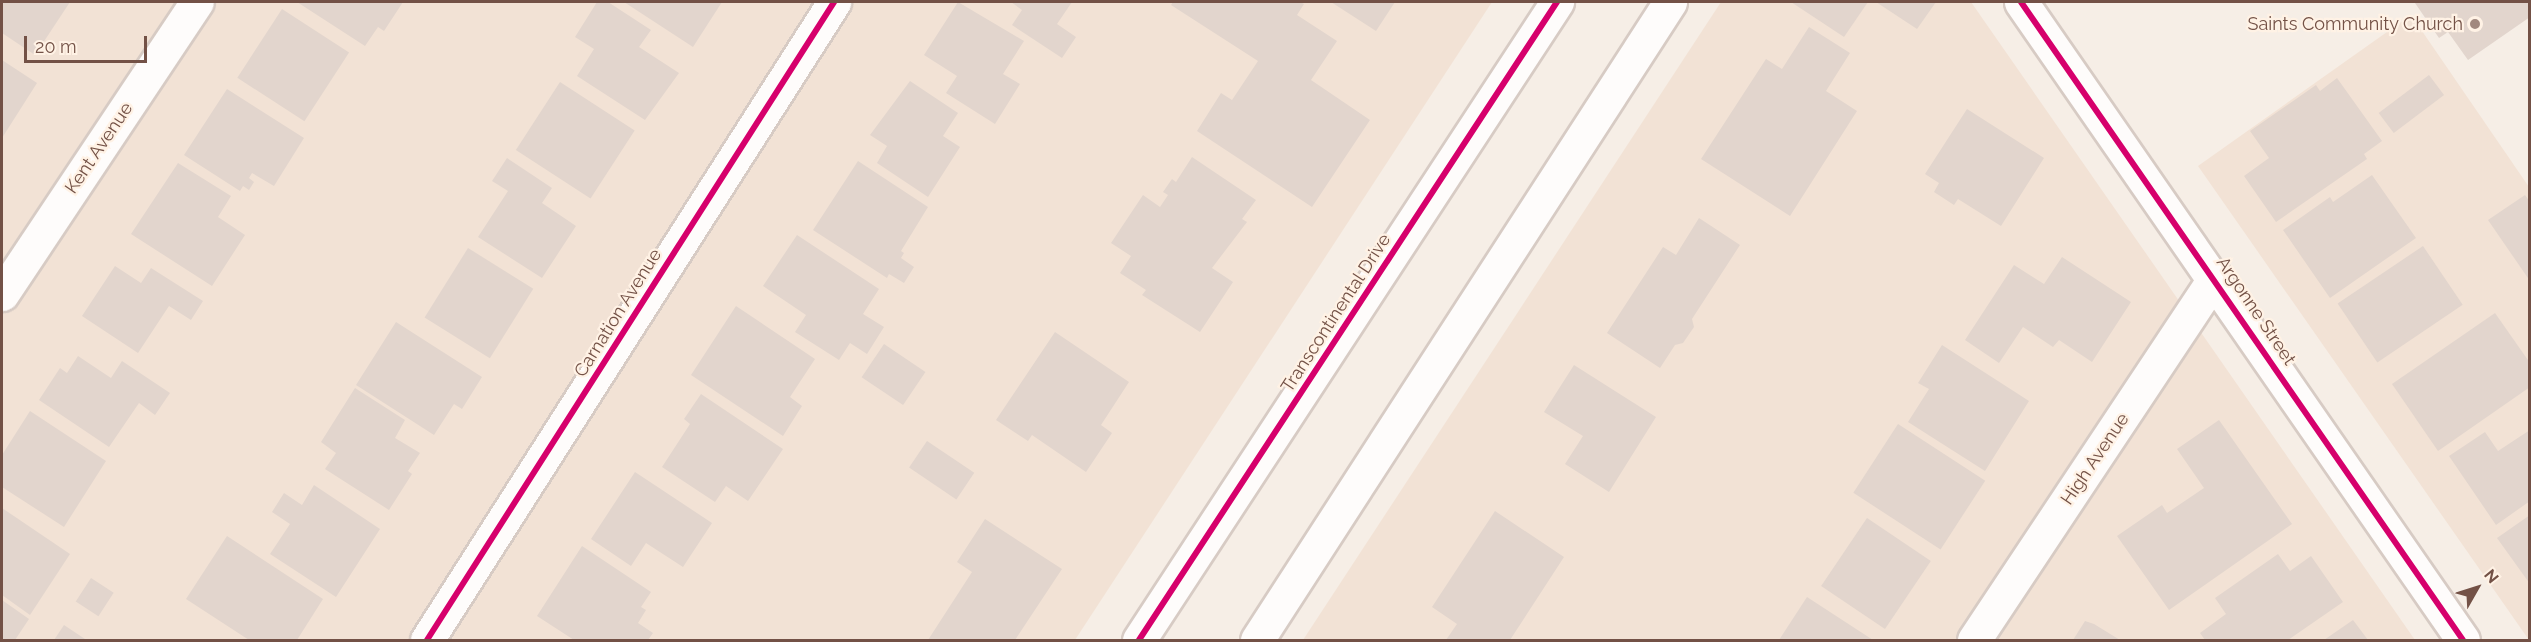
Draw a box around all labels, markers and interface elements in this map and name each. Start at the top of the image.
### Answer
place label: Saints Community Church [2247,13,2463,35]
marker: Saints Community Church [2468,17,2482,31]
scale bar [27,24,150,62]
text: 20 m [35,36,77,57]
street label: Kent Avenue [60,98,138,198]
street label: Transcontinental Drive [1276,229,1396,397]
street label: Carnation Avenue [570,245,666,381]
street label: Argonne Street [2212,253,2300,369]
street label: High Avenue [2056,409,2134,509]
north arrow [2447,558,2507,618]
text: N [2480,566,2503,587]

